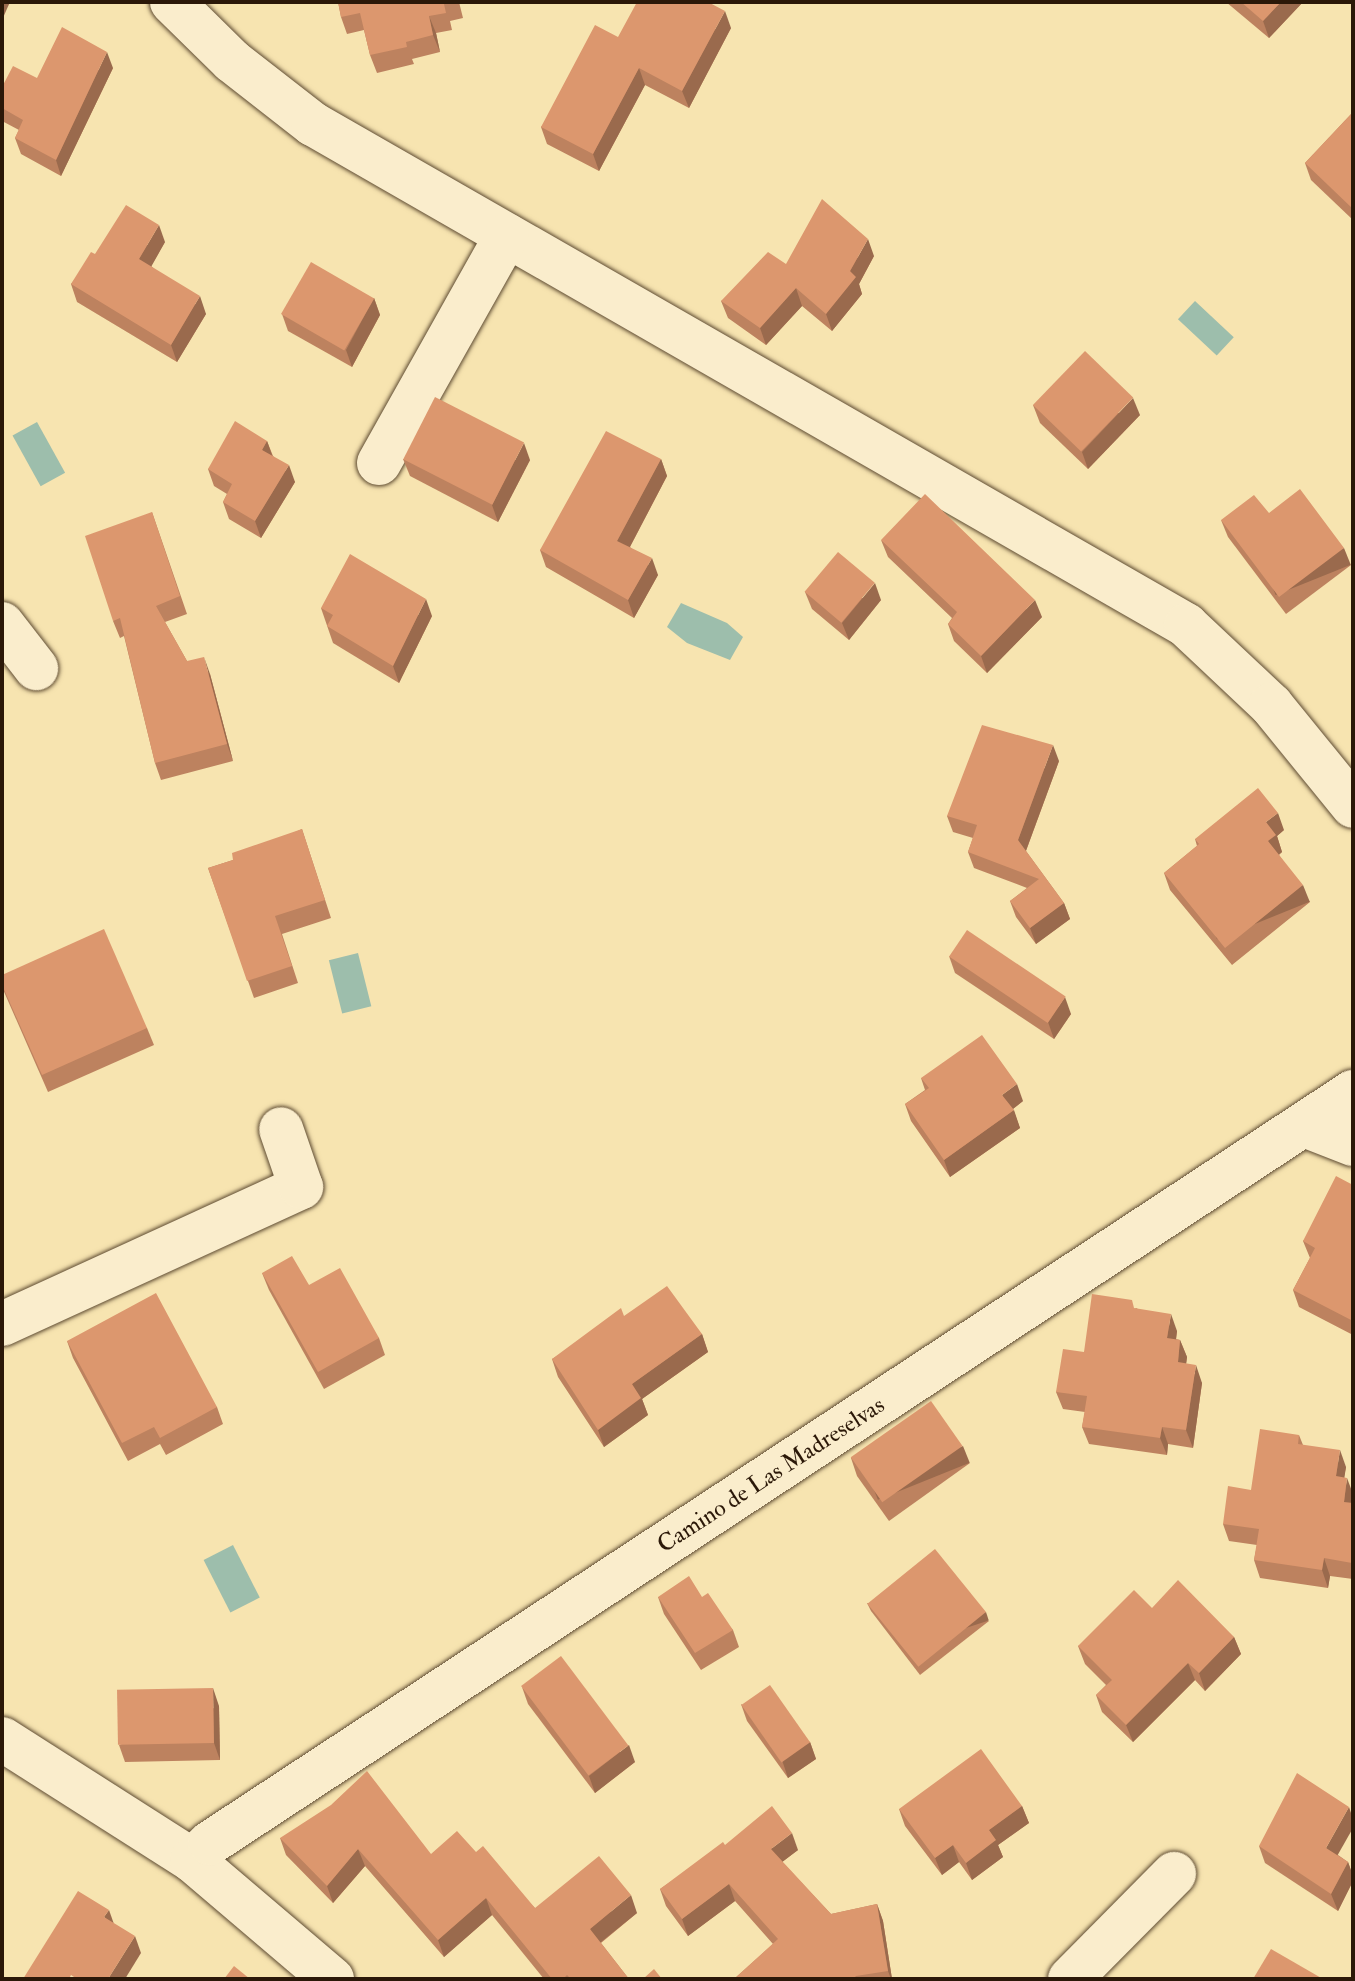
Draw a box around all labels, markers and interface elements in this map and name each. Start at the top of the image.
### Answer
street label: Camino de Las Madreselvas [652,1391,890,1559]

